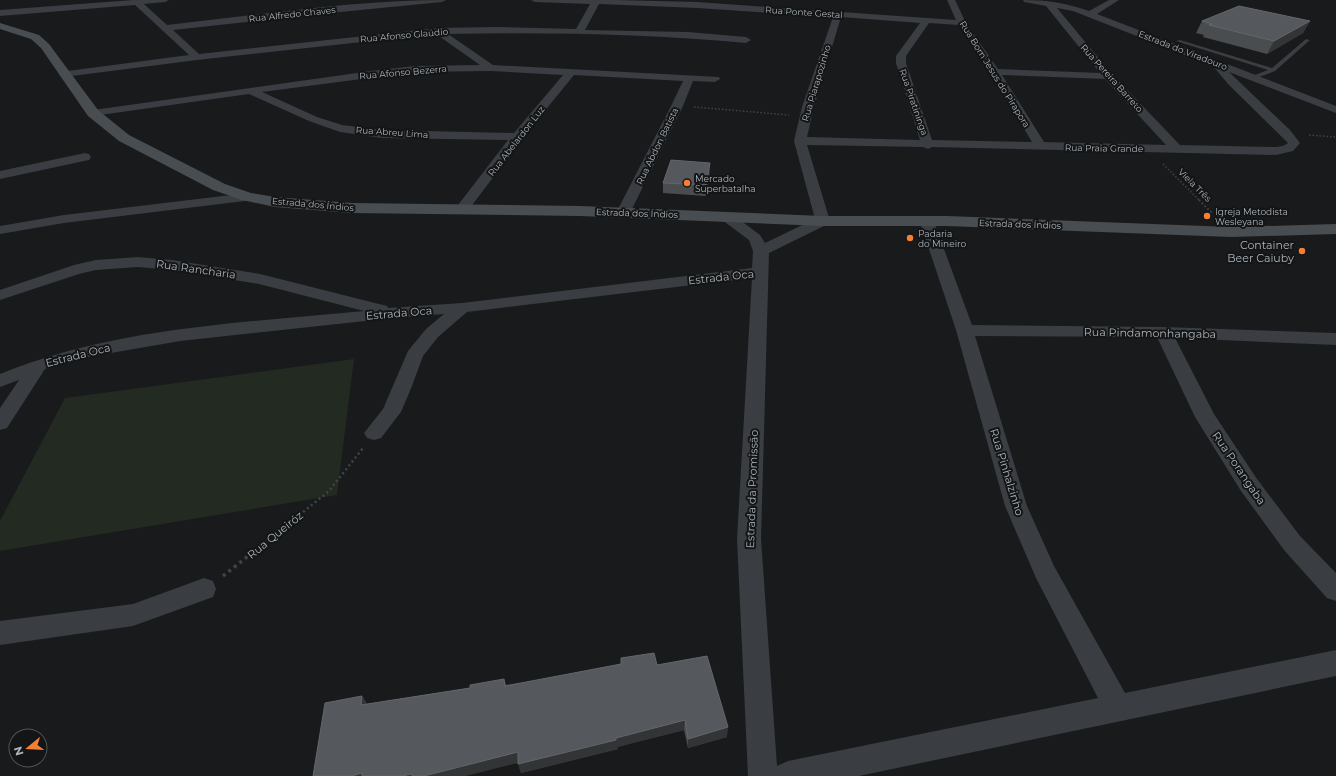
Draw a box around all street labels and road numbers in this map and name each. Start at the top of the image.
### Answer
street label: Rua Alfredo Chaves [248,4,337,24]
street label: Rua Ponte Gestal [765,4,843,20]
street label: Rua Bom Jesus do Pirapora [958,19,1032,129]
street label: Rua Afonso Glaúdio [359,26,449,44]
street label: Estrada do Viradouro [1137,28,1229,72]
street label: Rua Pereira Barreto [1078,42,1146,115]
street label: Rua Piarapozinho [799,43,833,123]
street label: Rua Afonso Bezerra [359,63,447,81]
street label: Rua Piratininga [897,67,931,137]
street label: Rua Abelardon Luz [485,104,547,178]
street label: Rua Abdon Batista [634,106,680,186]
street label: Rua Abreu Lima [355,124,429,140]
street label: Rua Praia Grande [1065,142,1144,154]
street label: Viela Três [1176,166,1214,204]
street label: Estrada dos Índios [272,195,355,213]
street label: Estrada dos Índios [596,206,679,220]
street label: Estrada dos Índios [979,217,1062,231]
street label: Rua Rancharia [155,256,237,282]
street label: Estrada Oca [687,267,755,287]
street label: Estrada Oca [365,303,433,323]
street label: Rua Pindamonhangaba [1084,325,1216,341]
street label: Estrada Oca [44,340,112,370]
street label: Rua Pinhalzinho [987,427,1027,517]
street label: Estrada da Promissão [743,429,761,549]
street label: Rua Porangaba [1209,429,1269,507]
street label: Rua Queiróz [244,508,306,562]

